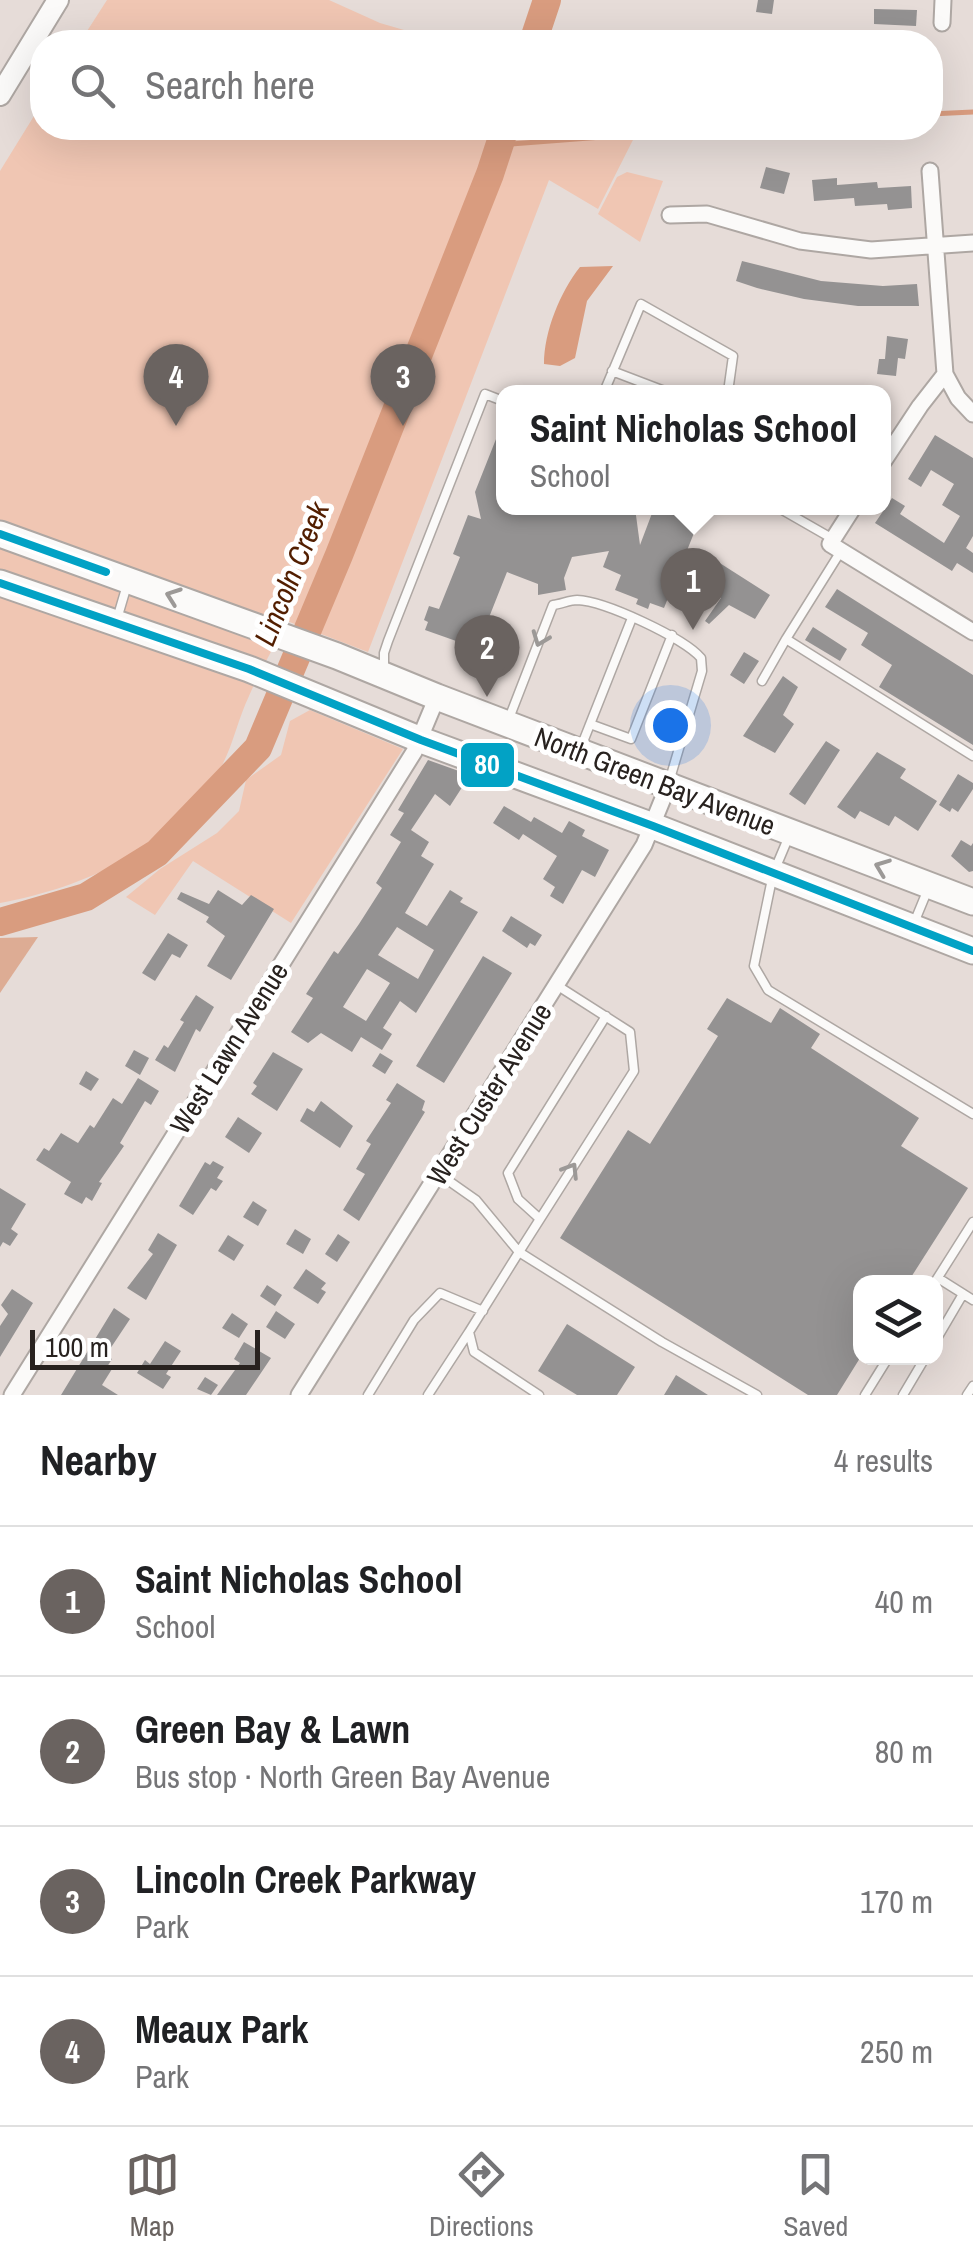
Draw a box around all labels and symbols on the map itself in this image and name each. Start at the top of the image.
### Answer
pin: 4 [144,344,208,426]
pin: 3 [370,344,436,426]
water label: Lincoln Creek [244,494,339,651]
pin: 1 [660,548,726,630]
one-way arrow [165,587,182,608]
pin: 2 [454,614,520,697]
one-way arrow [532,629,552,647]
your location [645,700,696,751]
street label: North Green Bay Avenue [529,718,781,844]
line badge: 80 [459,741,516,789]
text: 80 [474,745,500,783]
one-way arrow [874,858,891,879]
street label: West Lawn Avenue [161,955,297,1141]
street label: West Custer Avenue [418,996,560,1192]
one-way arrow [559,1163,578,1181]
scale bar [30,1325,260,1370]

